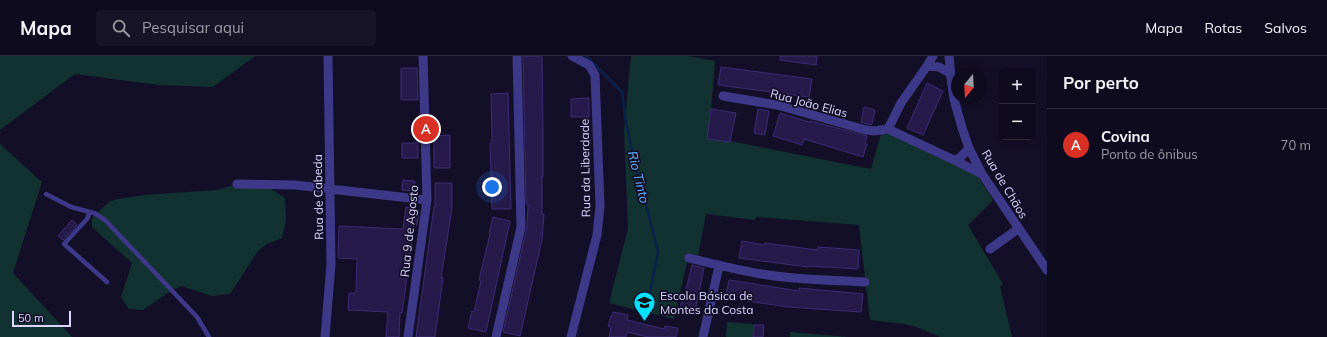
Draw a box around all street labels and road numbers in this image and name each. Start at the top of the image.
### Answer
street label: Rua João Elias [769,85,849,121]
street label: Rua da Liberdade [577,119,593,217]
street label: Rua de Chãos [979,147,1031,221]
street label: Rua de Cabeda [310,154,326,240]
street label: Rua 9 de Agosto [397,184,421,278]

